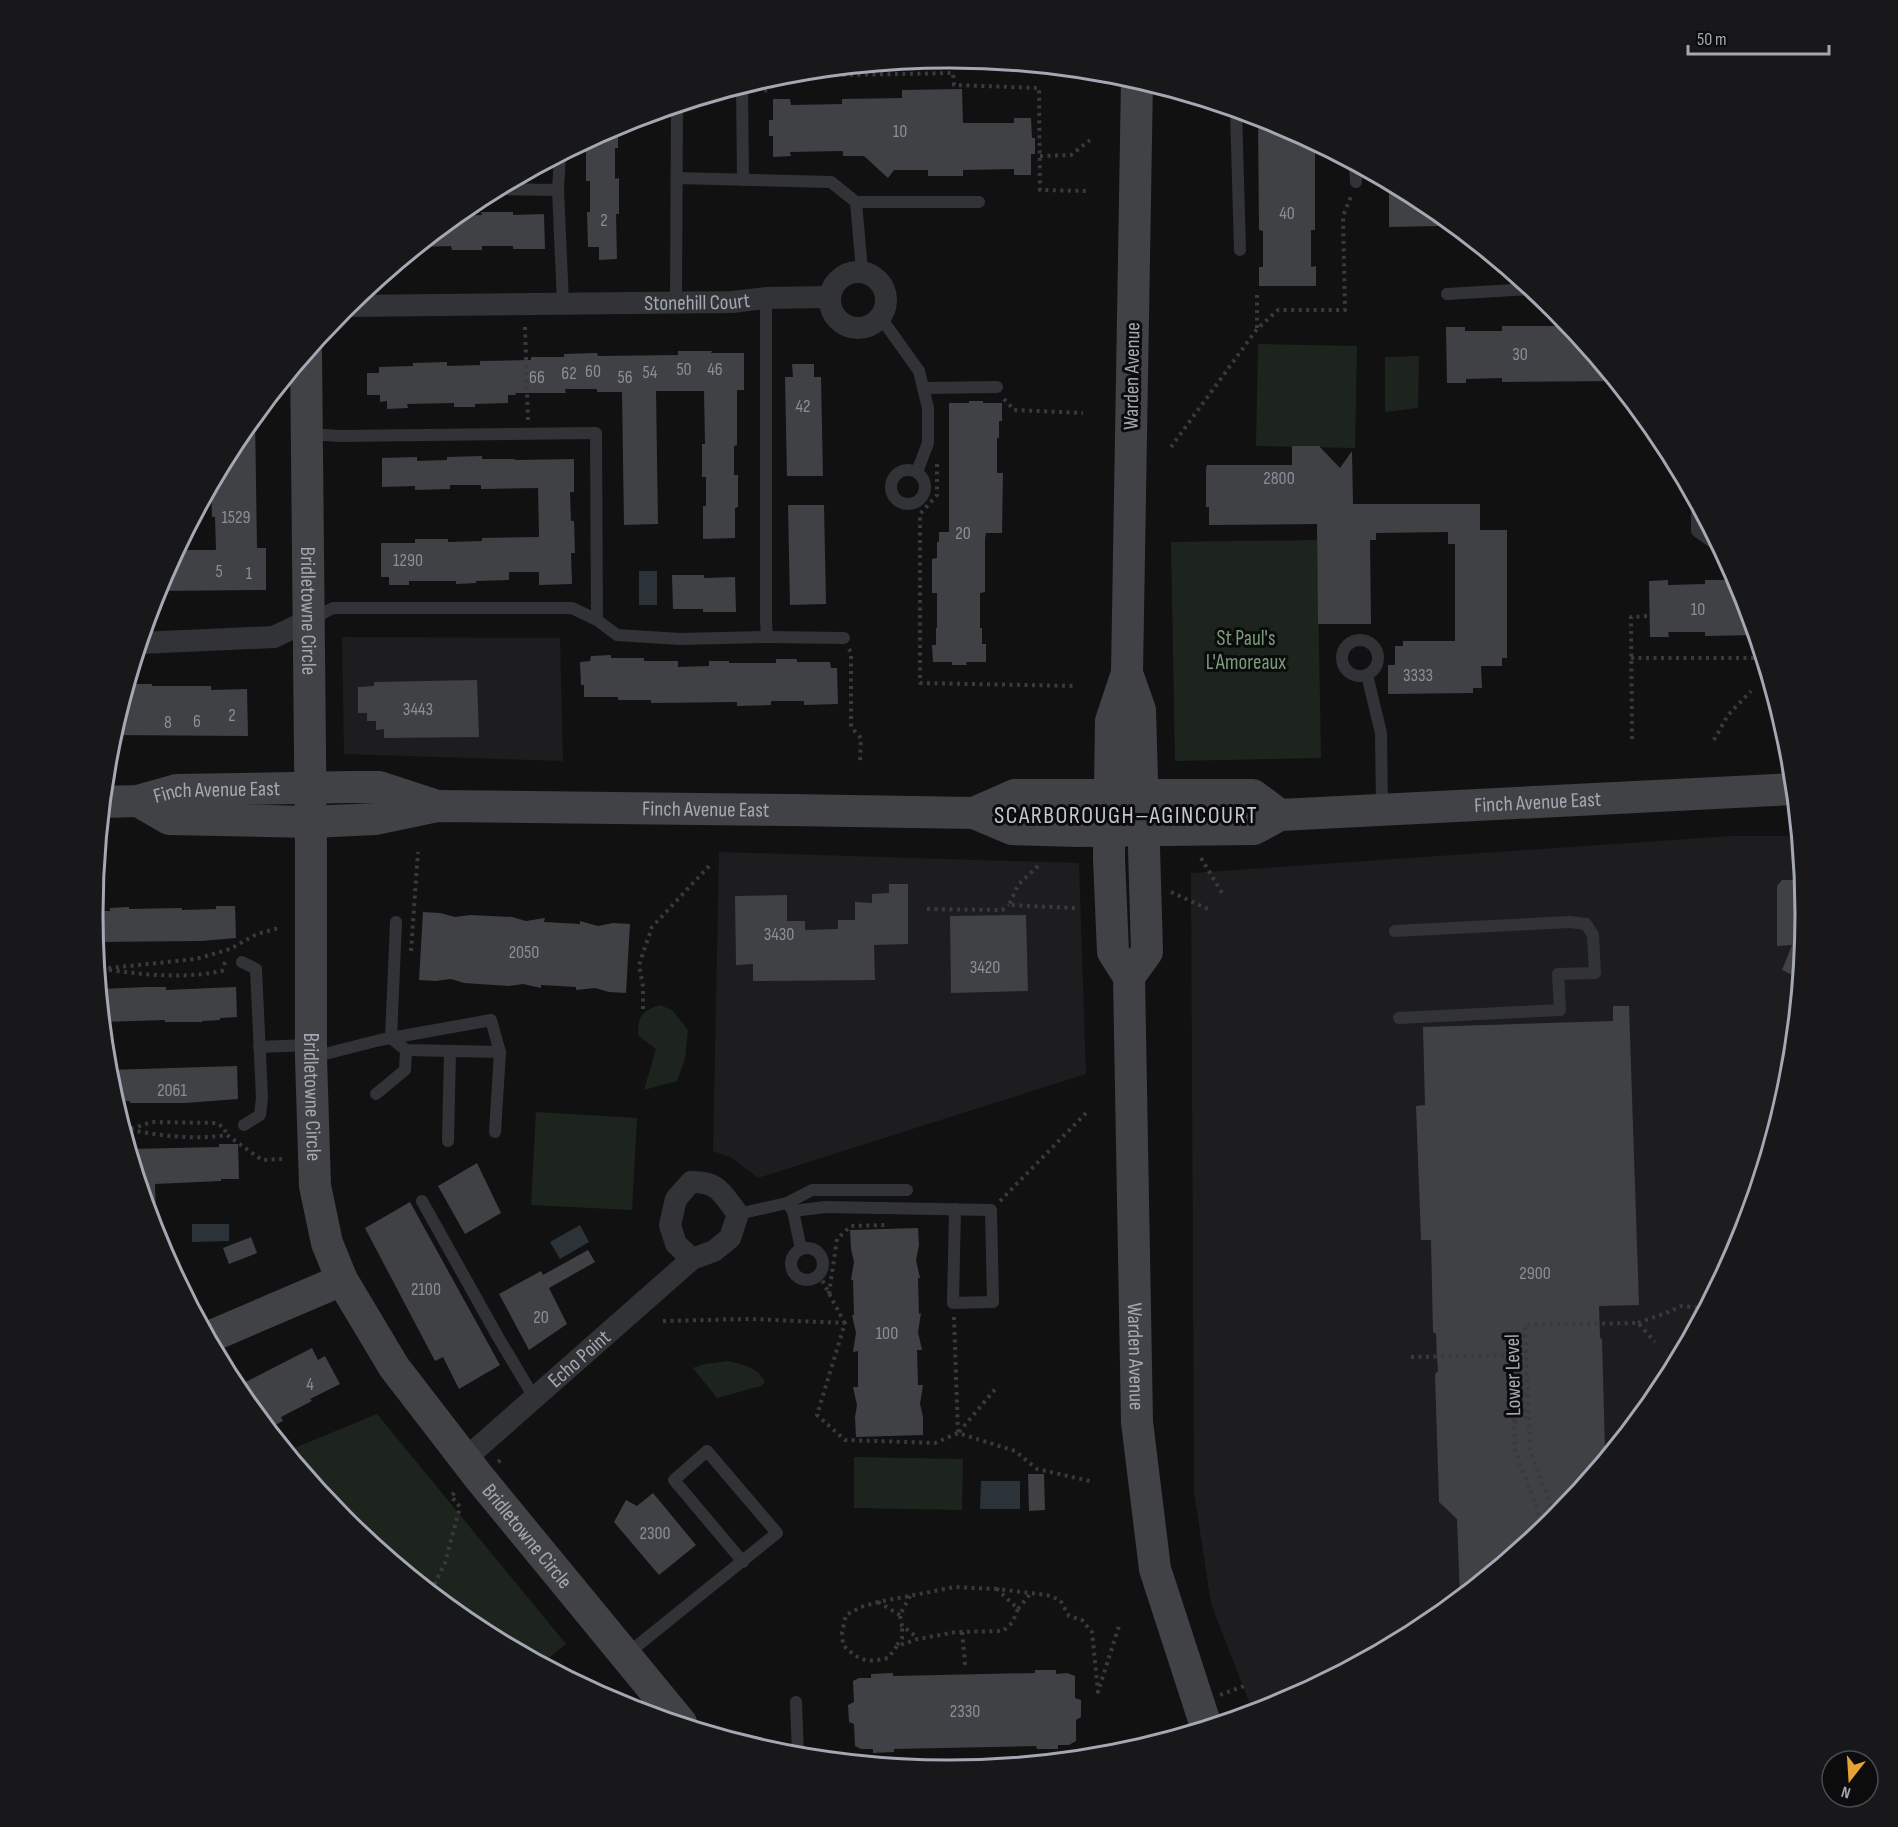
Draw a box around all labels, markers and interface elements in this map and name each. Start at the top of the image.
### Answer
scale bar [1688,18,1829,56]
text: 50 m [1697,29,1727,50]
house number: 10 [893,121,907,142]
house number: 40 [1279,203,1295,224]
house number: 2 [600,210,608,231]
street label: Stonehill Court [644,288,751,315]
street label: Warden Avenue [1119,322,1145,430]
house number: 30 [1512,344,1528,365]
house number: 50 [676,359,692,380]
house number: 46 [707,359,723,380]
house number: 60 [585,361,601,382]
house number: 54 [643,362,658,383]
house number: 62 [561,363,577,384]
house number: 66 [529,367,545,388]
house number: 56 [617,367,633,388]
house number: 42 [795,396,811,417]
house number: 2800 [1263,468,1295,489]
house number: 1529 [222,507,250,528]
house number: 20 [955,523,971,544]
street label: Bridletowne Circle [295,547,322,675]
house number: 1290 [393,550,423,571]
house number: 5 [215,561,223,582]
house number: 1 [246,563,253,584]
house number: 10 [1691,599,1705,620]
park label: St Paul's L'Amoreaux [1206,626,1286,675]
house number: 3333 [1403,665,1433,686]
house number: 3443 [403,699,433,720]
house number: 2 [228,705,236,726]
house number: 6 [193,711,201,732]
house number: 8 [164,712,172,733]
street label: Finch Avenue East [150,776,280,809]
street label: Finch Avenue East [1473,786,1602,818]
street label: Finch Avenue East [642,796,769,822]
district label: SCARBOROUGH–AGINCOURT [994,801,1258,830]
house number: 3430 [764,924,794,945]
house number: 2050 [509,942,539,963]
house number: 3420 [970,957,1000,978]
street label: Bridletowne Circle [299,1033,327,1162]
house number: 2061 [157,1080,188,1101]
house number: 2900 [1519,1263,1551,1284]
house number: 2100 [411,1279,441,1300]
street label: Warden Avenue [1122,1302,1149,1411]
house number: 20 [533,1307,549,1328]
house number: 100 [876,1323,898,1344]
street label: Echo Point [543,1324,615,1393]
street label: Lower Level [1500,1334,1526,1416]
house number: 4 [306,1374,314,1395]
street label: Bridletowne Circle [477,1479,578,1594]
house number: 2300 [639,1523,671,1544]
house number: 2330 [950,1701,980,1722]
north arrow [1820,1749,1880,1809]
text: N [1839,1782,1853,1802]

